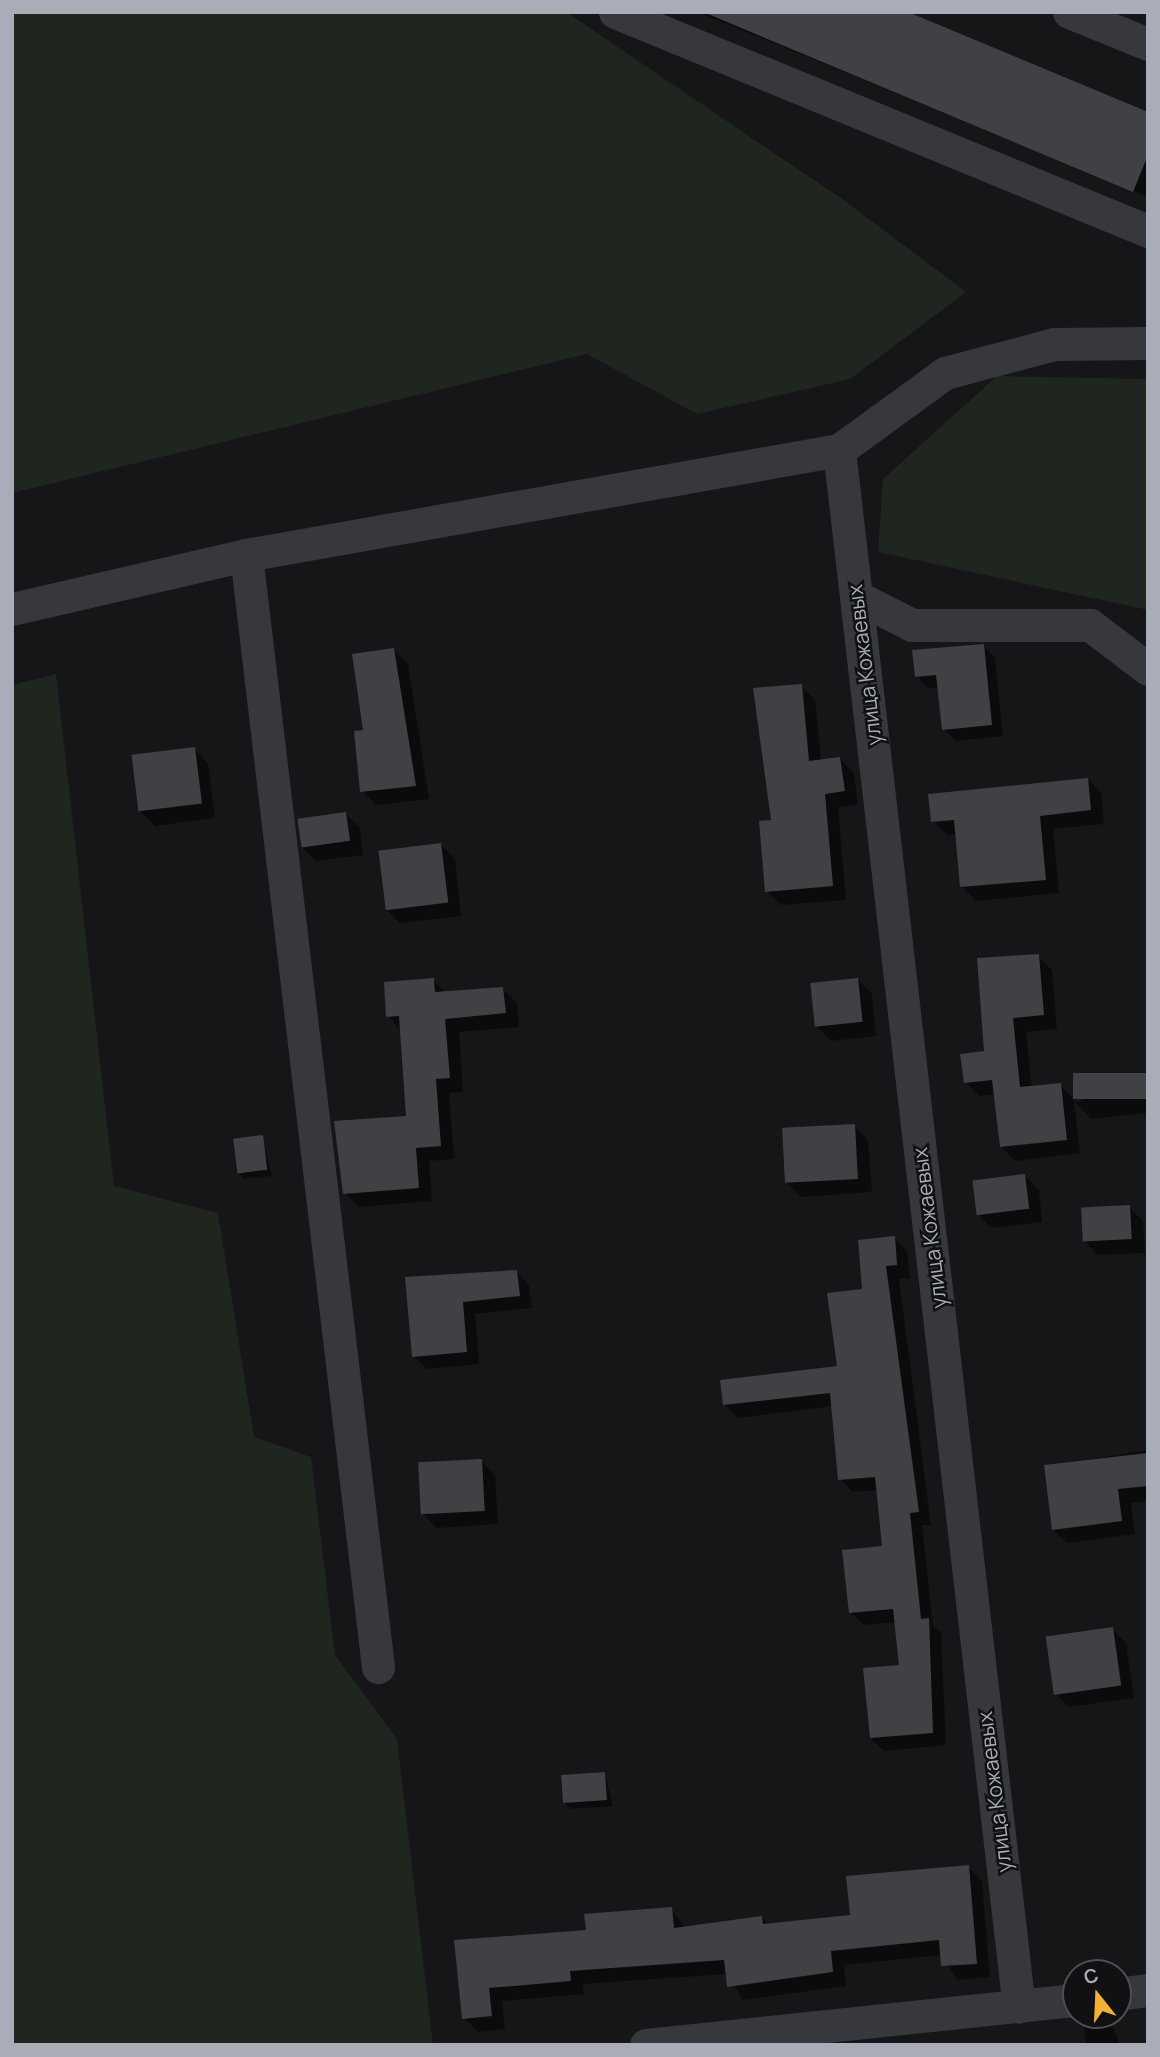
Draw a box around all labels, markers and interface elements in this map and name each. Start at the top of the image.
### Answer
street label: улица Кожаевых [842,583,886,747]
street label: улица Кожаевых [907,1146,951,1310]
street label: улица Кожаевых [972,1710,1016,1874]
north arrow [1062,1959,1132,2029]
text: С [1080,1961,1102,1990]

